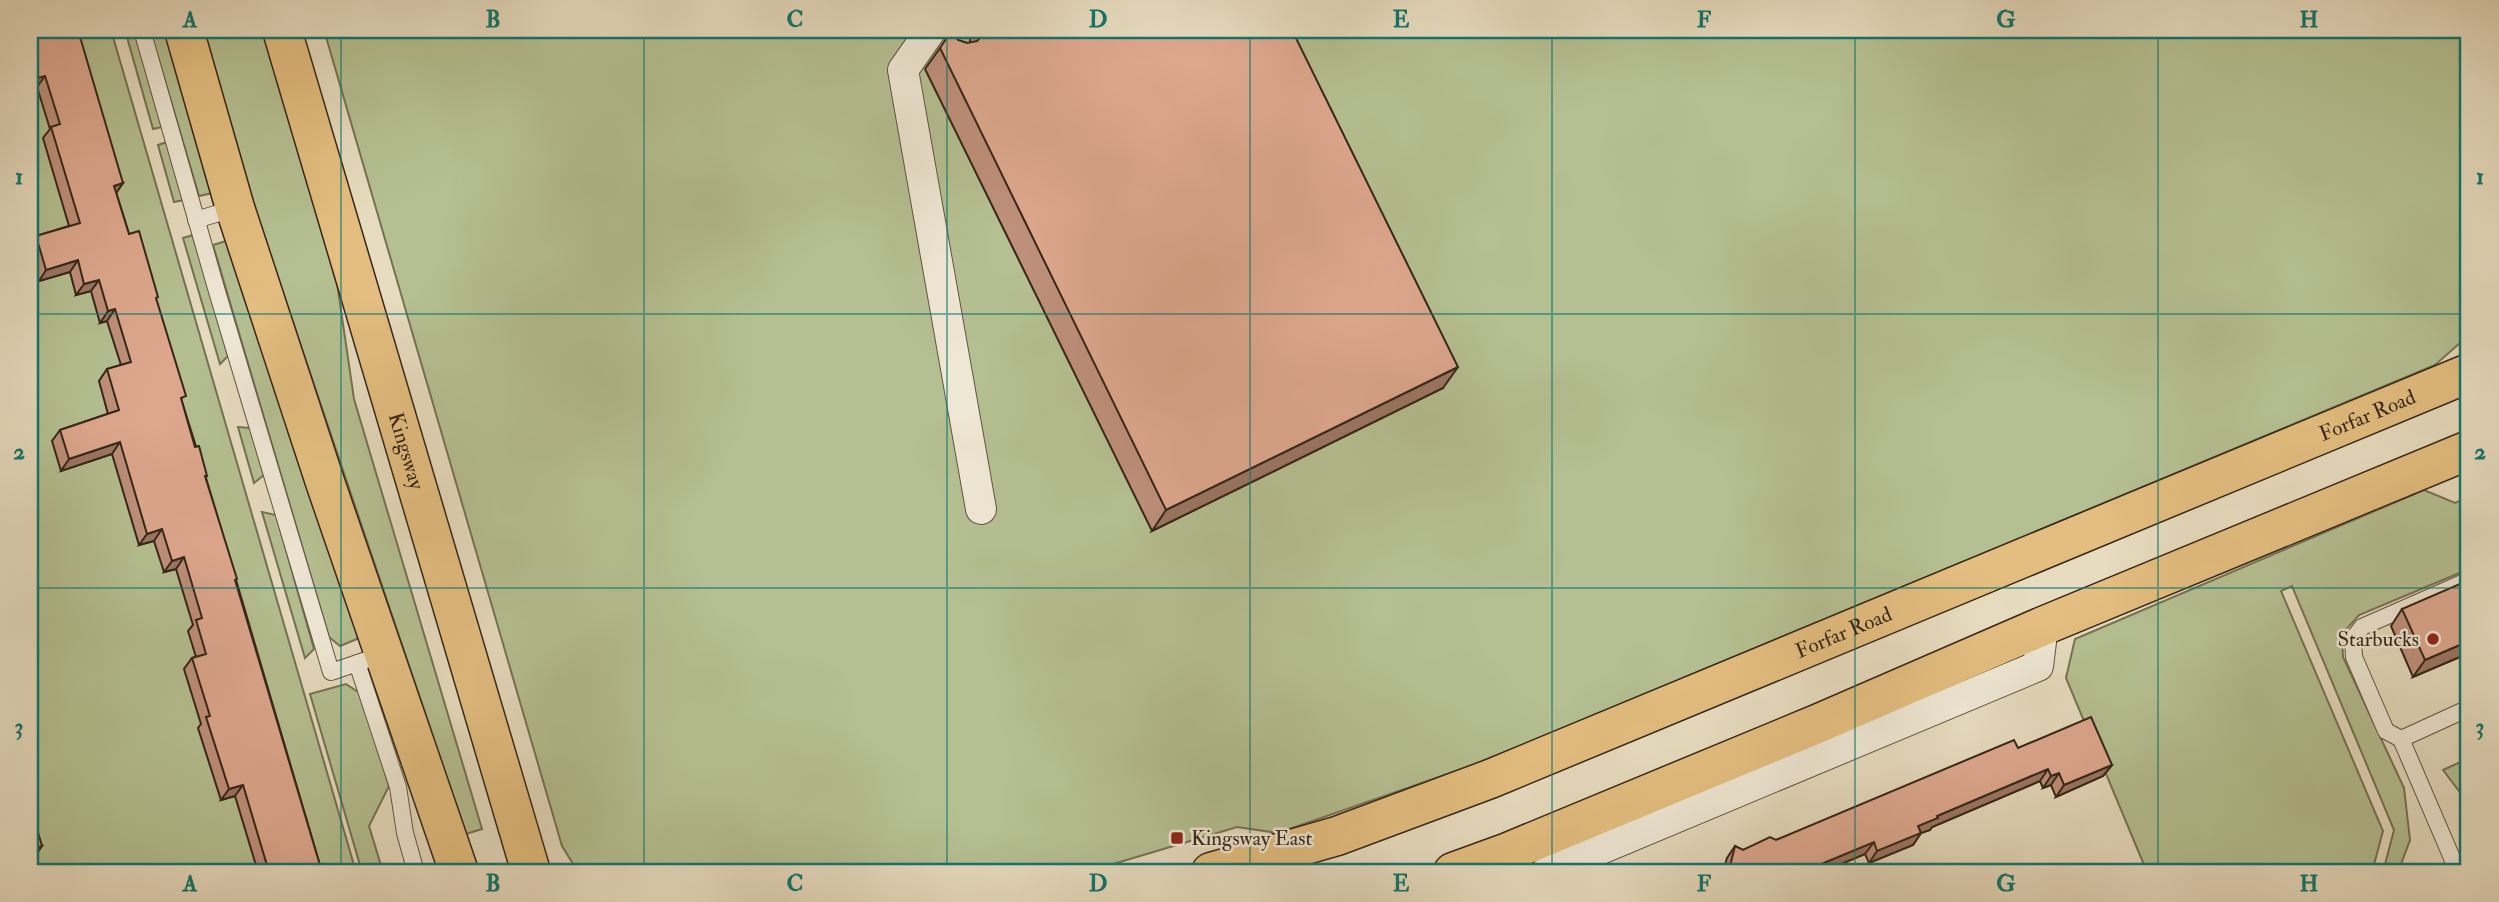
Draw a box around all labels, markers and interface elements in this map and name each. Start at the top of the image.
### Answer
text: A [182,5,198,34]
text: B [485,5,501,34]
text: C [787,5,803,34]
text: D [1089,5,1107,34]
text: E [1393,5,1410,34]
text: F [1697,5,1712,34]
text: G [1996,5,2016,34]
text: H [2300,5,2319,34]
text: 1 [15,162,23,191]
text: 1 [2476,162,2484,191]
street label: Forfar Road [2315,383,2420,448]
street label: Kingsway [382,409,430,494]
text: 2 [13,437,25,466]
text: 2 [2474,437,2486,466]
street label: Forfar Road [1791,601,1897,665]
place label: Starbucks [2337,626,2419,653]
marker: Starbucks [2425,631,2441,647]
text: 3 [15,712,23,741]
text: 3 [2476,712,2484,741]
place label: Kingsway East [1191,825,1313,852]
marker: Kingsway East [1169,830,1185,846]
text: A [182,869,198,898]
text: B [485,869,501,898]
text: C [787,869,803,898]
text: D [1089,869,1107,898]
text: E [1393,869,1410,898]
text: F [1697,869,1712,898]
text: G [1996,869,2016,898]
text: H [2300,869,2319,898]

